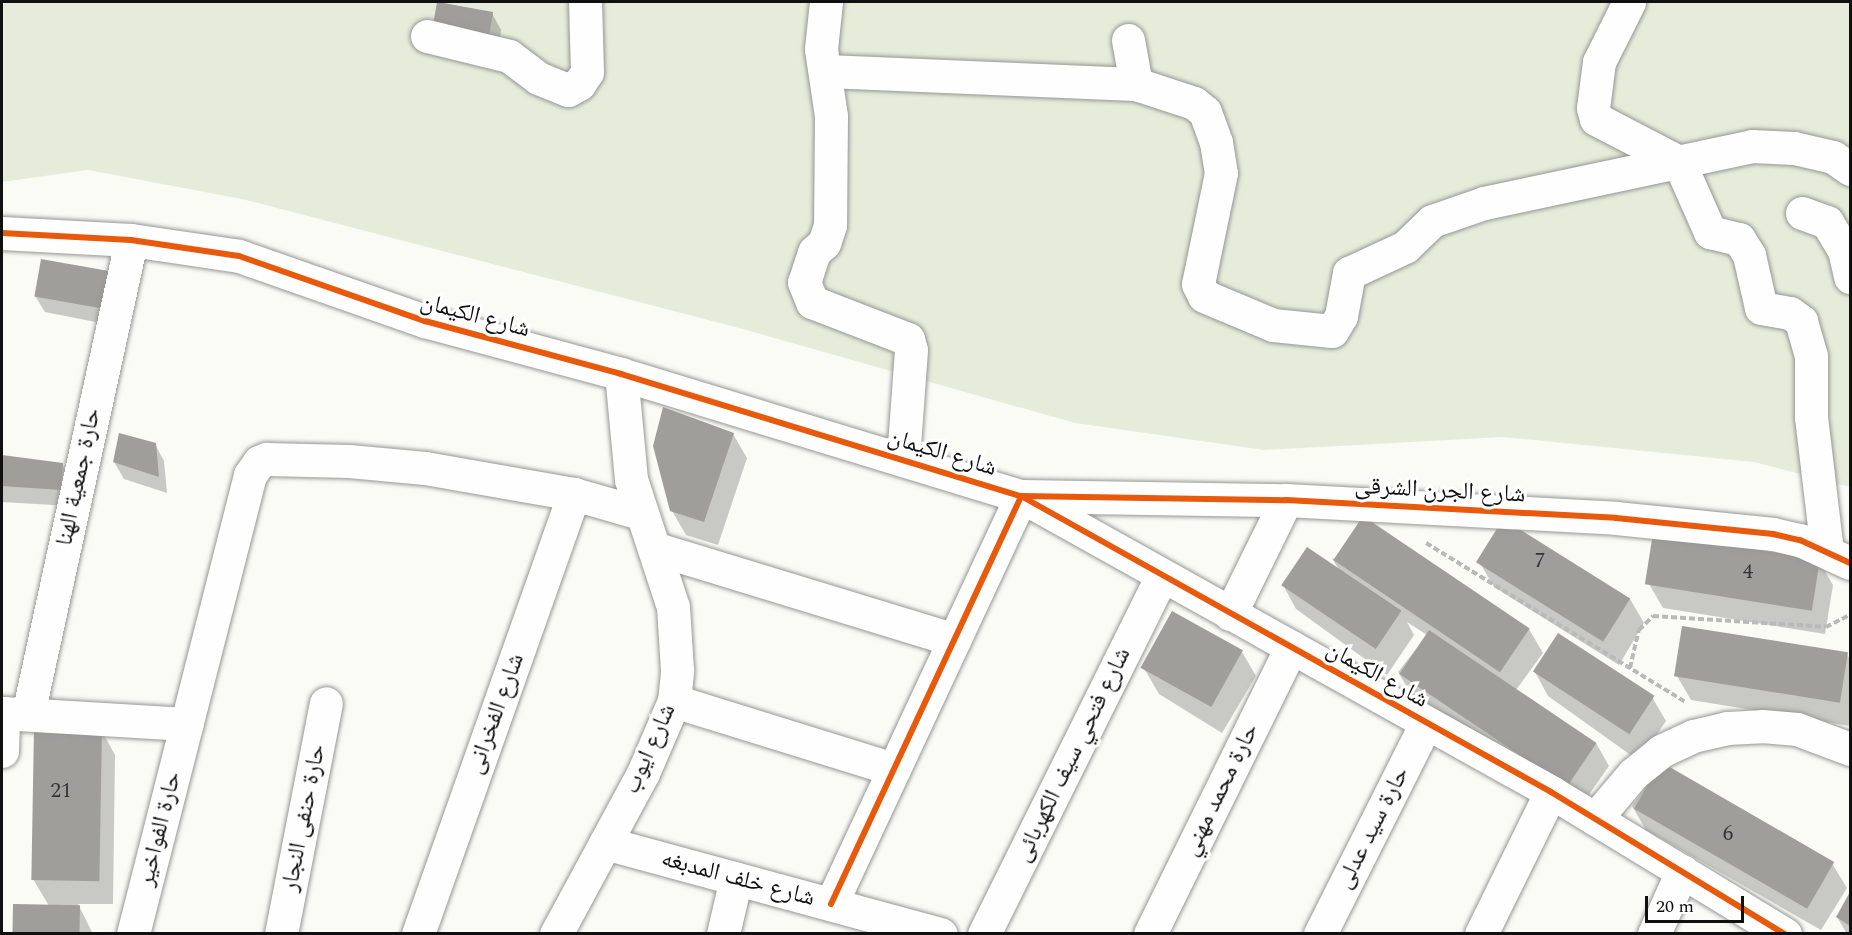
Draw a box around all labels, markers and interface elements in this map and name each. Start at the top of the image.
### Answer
street label: شارع الكيمان [417,288,533,344]
street label: حارة جمعية الهنا [50,406,108,548]
street label: شارع الكيمان [884,423,1000,483]
street label: شارع الجرن الشرقى [1354,472,1526,510]
house number: 7 [1535,548,1545,574]
house number: 4 [1743,559,1753,585]
street label: شارع الكيمان [1321,635,1433,715]
street label: شارع فتحي سيف الكهربائى [1008,643,1138,867]
street label: شارع الفخرانى [461,650,531,778]
street label: شارع ايوب [617,700,683,798]
street label: حارة محمد مهني [1176,719,1266,861]
street label: حارة حنفى النجار [276,742,332,894]
street label: حارة سيد عدلى [1330,762,1416,894]
street label: حارة الفواخير [132,769,188,889]
house number: 21 [51,778,71,804]
house number: 6 [1723,821,1733,847]
street label: شارع خلف المدبغه [658,845,818,913]
scale bar [1648,884,1747,922]
text: 20 m [1656,893,1694,920]

